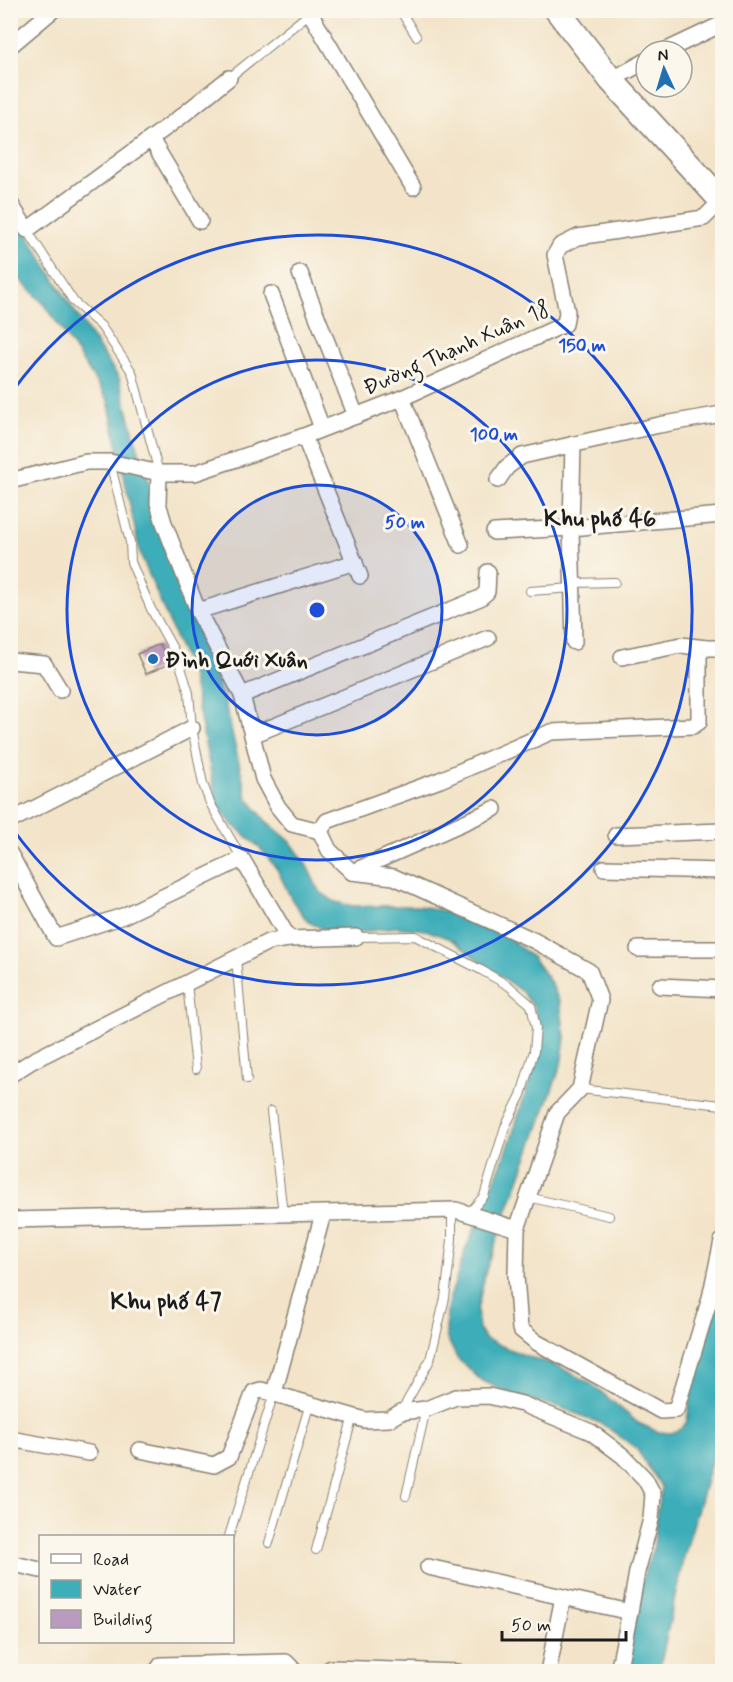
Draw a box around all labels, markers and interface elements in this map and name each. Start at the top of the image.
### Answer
north arrow [634,39,694,99]
text: N [657,45,669,66]
street label: Đường Thạnh Xuân 18 [359,295,556,405]
text: 150 m [558,334,606,358]
text: 100 m [470,423,518,447]
district label: Khu phố 46 [544,504,656,535]
text: 50 m [385,511,425,535]
centre of rings [307,600,327,620]
place label: Đình Quới Xuân [165,647,308,675]
marker: Đình Quới Xuân [146,652,160,666]
district label: Khu phố 47 [110,1287,222,1318]
legend [39,1535,234,1643]
text: Road [93,1548,129,1572]
text: Water [93,1578,142,1602]
scale bar [502,1604,626,1642]
text: Building [93,1608,153,1634]
text: 50 m [511,1614,551,1638]

